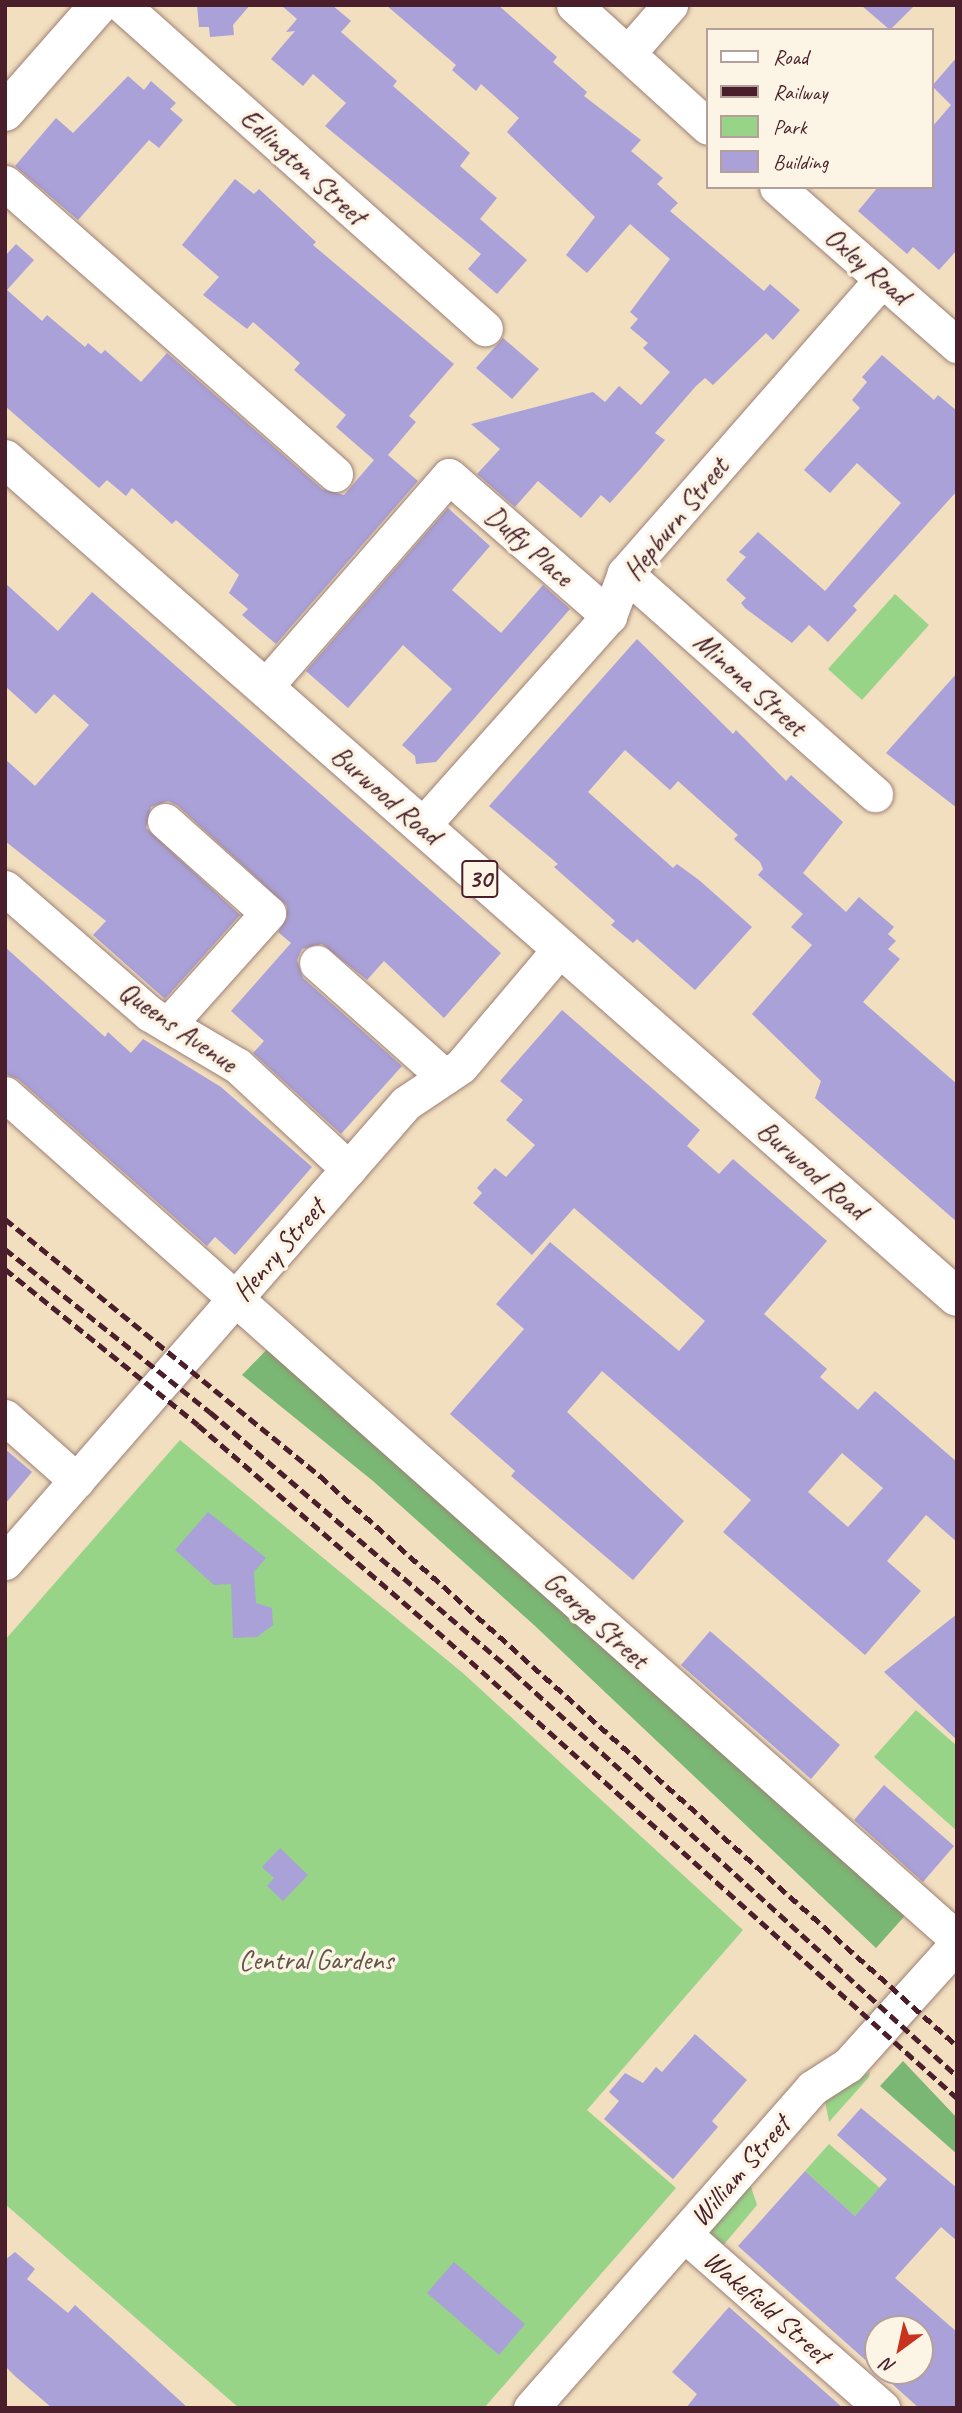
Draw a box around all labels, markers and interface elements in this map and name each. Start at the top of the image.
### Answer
legend [706,28,934,189]
text: Road [773,44,808,70]
text: Railway [773,79,827,105]
street label: Edlington Street [233,102,373,232]
text: Park [773,114,806,140]
text: Building [773,149,828,175]
street label: Oxley Road [818,220,916,312]
street label: Hepburn Street [616,451,736,587]
street label: Duffy Place [478,499,580,593]
street label: Minona Street [687,625,813,743]
street label: Burwood Road [324,738,448,852]
road number: 30 [461,856,499,902]
street label: Queens Avenue [113,974,243,1080]
street label: Burwood Road [750,1113,874,1227]
street label: Henry Street [225,1192,333,1308]
street label: George Street [537,1564,655,1676]
park label: Central Gardens [238,1943,394,1977]
street label: William Street [683,2109,797,2233]
street label: Wakefield Street [697,2243,837,2371]
north arrow [864,2315,934,2385]
text: N [877,2353,900,2379]

